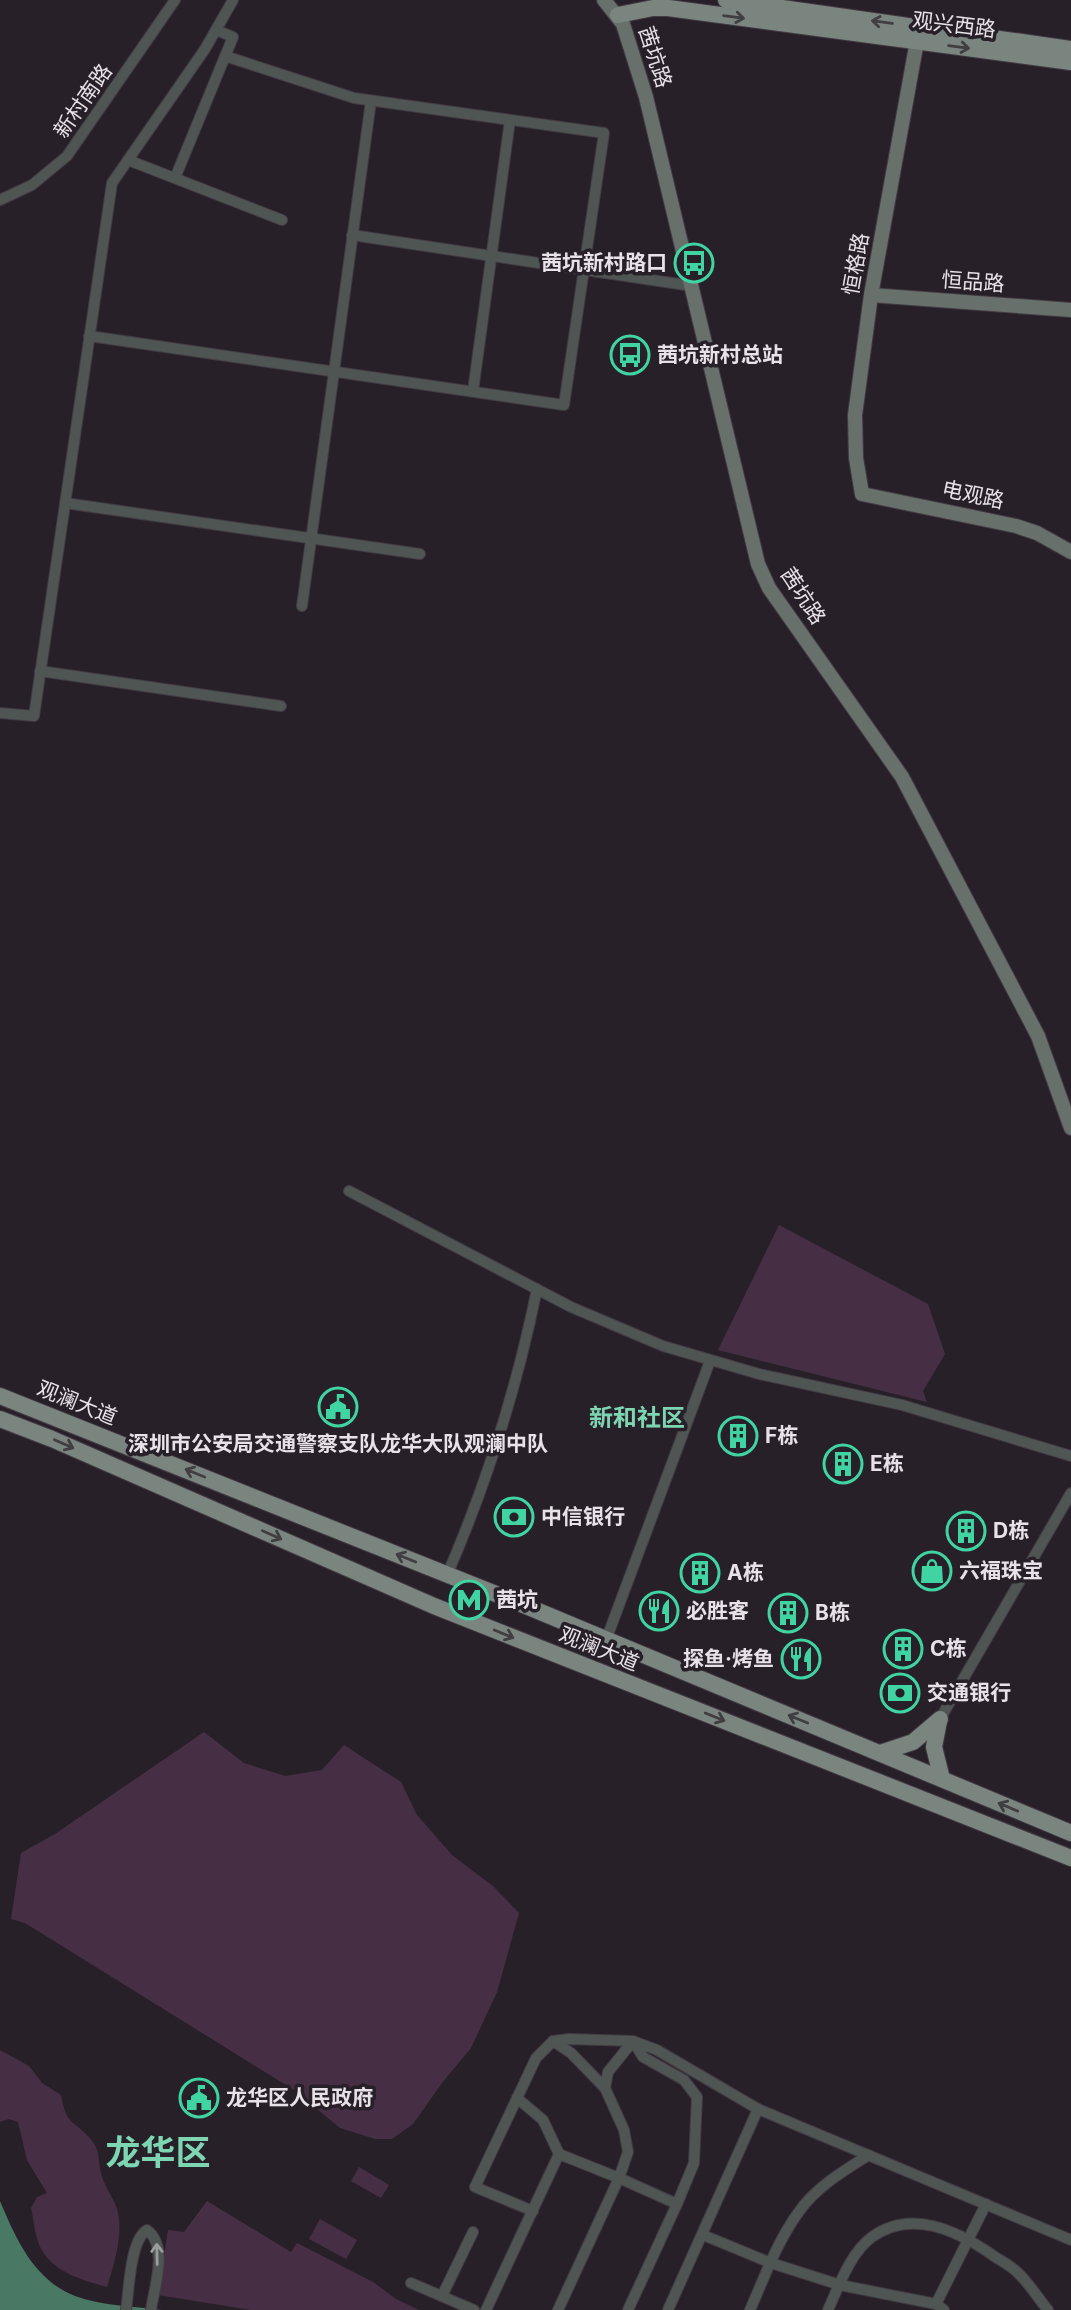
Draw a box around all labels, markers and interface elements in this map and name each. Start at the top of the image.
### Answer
street label: 观兴西路 [911,7,997,42]
one-way arrow [722,10,744,23]
one-way arrow [871,15,894,28]
street label: 茜坑路 [634,23,677,91]
one-way arrow [947,41,970,54]
street label: 新村南路 [48,59,117,142]
street label: 恒格路 [838,231,873,297]
bus stop icon: 茜坑新村路口 [673,242,715,284]
place label: 茜坑新村路口 [541,250,667,275]
street label: 恒品路 [941,267,1005,296]
bus stop icon: 茜坑新村总站 [609,334,651,376]
place label: 茜坑新村总站 [657,342,783,367]
street label: 电观路 [940,476,1007,513]
street label: 茜坑路 [776,563,831,629]
street label: 观澜大道 [34,1375,121,1430]
public building icon: 深圳市公安局交通警察支队龙华大队观澜中队 [317,1386,359,1428]
district label: 新和社区 [589,1403,685,1432]
building icon: F栋 [717,1415,759,1457]
place label: F栋 [765,1423,798,1448]
place label: 深圳市公安局交通警察支队龙华大队观澜中队 [128,1431,548,1456]
one-way arrow [52,1438,74,1451]
building icon: E栋 [822,1443,864,1485]
place label: E栋 [870,1451,904,1476]
one-way arrow [185,1465,207,1478]
bank icon: 中信银行 [493,1496,535,1538]
place label: 中信银行 [541,1504,625,1529]
building icon: D栋 [945,1510,987,1552]
place label: D栋 [993,1518,1029,1543]
one-way arrow [261,1529,282,1542]
shop icon: 六福珠宝 [911,1550,953,1592]
one-way arrow [396,1551,418,1564]
building icon: A栋 [679,1552,721,1594]
place label: 六福珠宝 [959,1558,1043,1583]
place label: A栋 [727,1560,764,1585]
metro station icon: 茜坑 [448,1579,490,1621]
place label: 茜坑 [496,1587,538,1612]
restaurant icon: 必胜客 [638,1590,680,1632]
building icon: B栋 [767,1592,809,1634]
place label: 必胜客 [686,1598,749,1623]
place label: B栋 [815,1600,850,1625]
street label: 观澜大道 [556,1621,643,1676]
one-way arrow [492,1628,514,1641]
building icon: C栋 [882,1628,924,1670]
place label: C栋 [930,1636,967,1661]
restaurant icon: 探鱼·烤鱼 [780,1638,822,1680]
place label: 探鱼·烤鱼 [683,1646,774,1671]
bank icon: 交通银行 [879,1672,921,1714]
place label: 交通银行 [927,1680,1011,1705]
one-way arrow [704,1712,726,1725]
one-way arrow [788,1712,809,1725]
one-way arrow [998,1799,1019,1812]
public building icon: 龙华区人民政府 [178,2077,220,2119]
place label: 龙华区人民政府 [226,2085,373,2110]
district label: 龙华区 [105,2131,211,2173]
one-way arrow [150,2243,164,2266]

